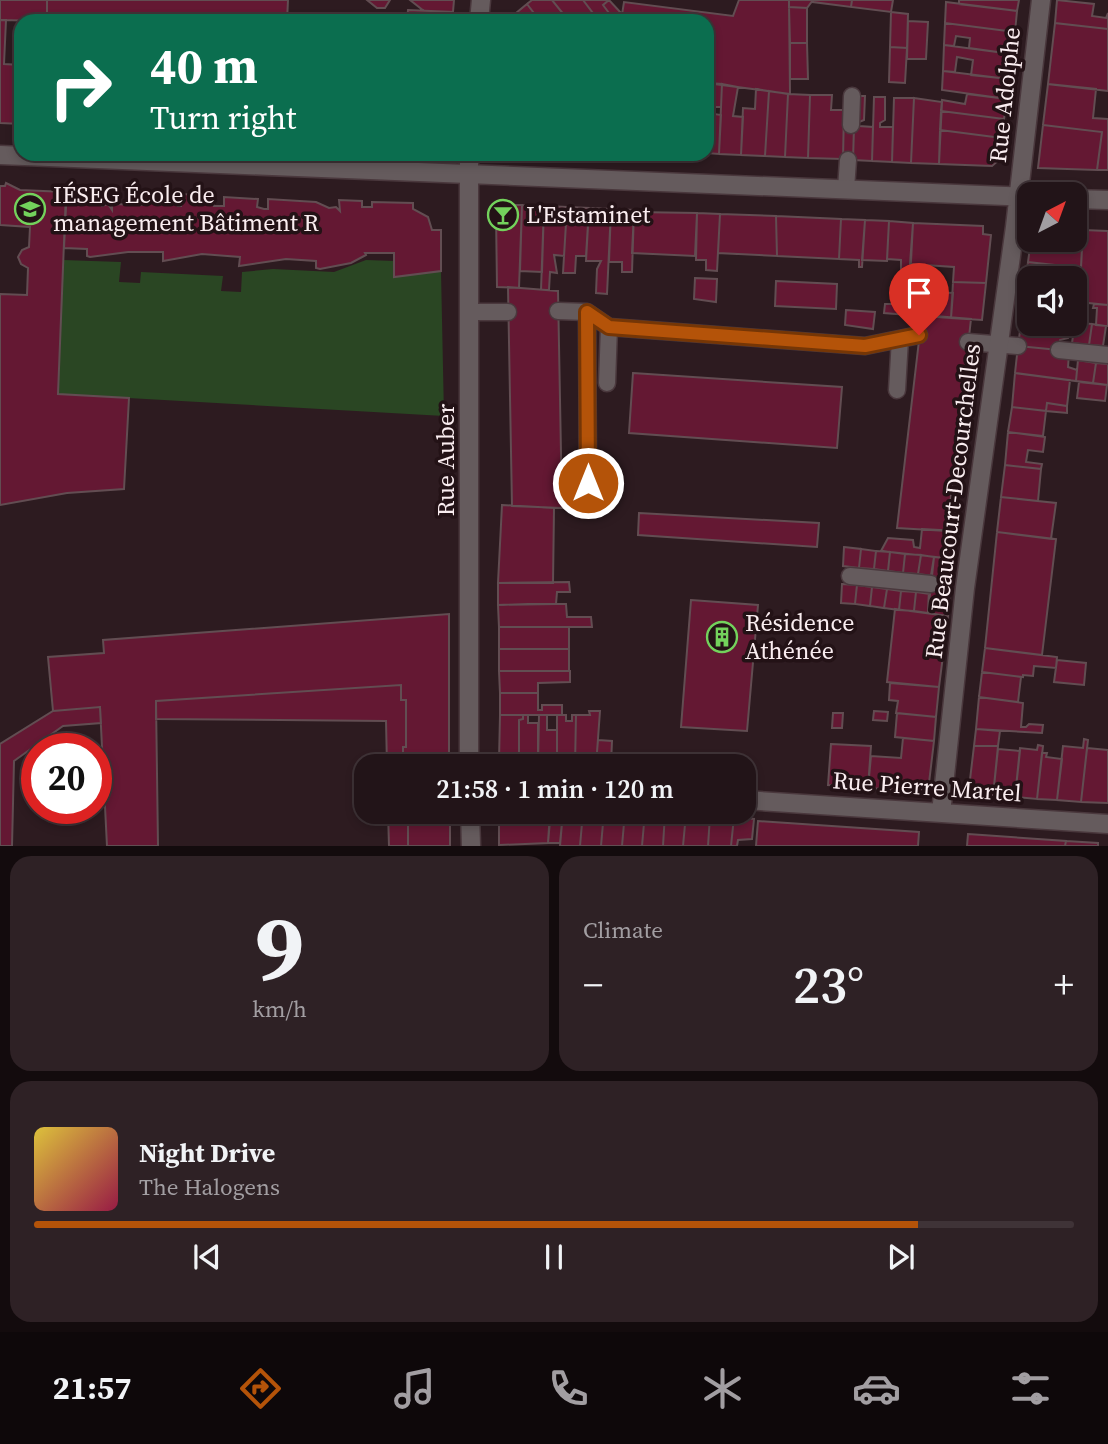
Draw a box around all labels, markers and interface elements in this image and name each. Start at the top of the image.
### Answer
street label: Rue Adolphe [981,26,1028,164]
text: 40 m [150,32,258,99]
icon: right [35,42,126,133]
text: Turn right [150,96,296,140]
place label: IÉSEG École de management Bâtiment R [53,178,319,239]
north arrow [1017,182,1087,252]
map controls [1017,182,1087,336]
school or university icon: IÉSEG École de management Bâtiment R [13,192,47,226]
bar icon: L'Estaminet [486,198,520,232]
place label: L'Estaminet [526,198,650,231]
pin [889,263,949,335]
button: sound [1017,266,1087,336]
icon: arrive [900,274,938,312]
street label: Rue Beaucourt-Decourchelles [917,342,988,660]
street label: Rue Auber [429,404,462,516]
position arrow [551,446,625,520]
place label: Résidence Athénée [745,606,855,667]
building icon: Résidence Athénée [705,620,739,654]
speed limit sign: 20 [21,733,112,824]
street label: Rue Pierre Martel [831,763,1023,810]
text: 21:58 · 1 min · 120 m [436,771,674,807]
text: 9 [255,885,304,1009]
text: Climate [583,914,663,946]
text: 23° [793,949,864,1020]
text: − [583,959,603,1011]
text: + [1054,959,1074,1011]
text: km/h [252,993,307,1025]
text: Night Drive [139,1135,275,1171]
text: The Halogens [139,1171,280,1203]
icon: previous [188,1238,226,1276]
icon: pause [535,1238,573,1276]
icon: next [882,1238,920,1276]
icon: directions [236,1364,285,1413]
icon: music [390,1364,439,1413]
icon: phone [544,1364,593,1413]
icon: climate [698,1364,747,1413]
icon: car [852,1364,901,1413]
icon: filters [1006,1364,1055,1413]
text: 21:57 [53,1366,131,1410]

